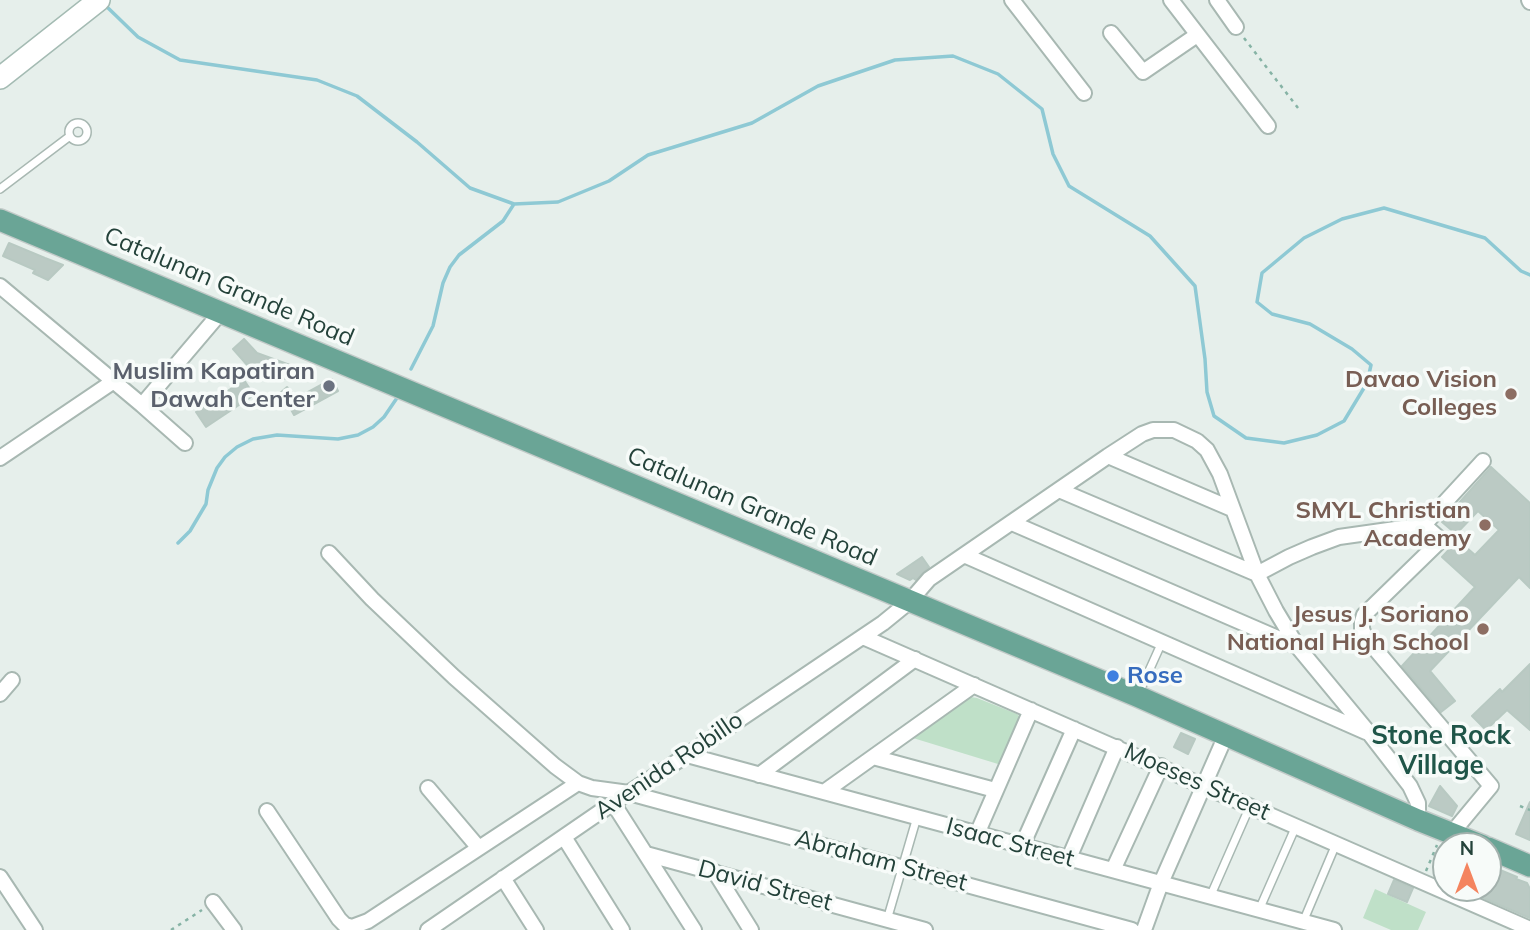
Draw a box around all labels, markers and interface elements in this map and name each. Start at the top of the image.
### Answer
street label: Catalunan Grande Road [100,221,358,353]
place label: Muslim Kapatiran Dawah Center [112,358,315,414]
place label: Davao Vision Colleges [1345,366,1497,422]
marker: Muslim Kapatiran Dawah Center [321,378,337,394]
marker: Davao Vision Colleges [1503,386,1519,402]
street label: Catalunan Grande Road [623,441,881,573]
place label: SMYL Christian Academy [1296,497,1471,553]
marker: SMYL Christian Academy [1477,517,1493,533]
place label: Jesus J. Soriano National High School [1227,601,1469,657]
marker: Jesus J. Soriano National High School [1475,621,1491,637]
place label: Rose [1127,662,1183,690]
marker: Rose [1105,668,1121,684]
street label: Avenida Robillo [589,706,749,826]
district label: Stone Rock Village [1371,720,1511,782]
street label: Moeses Street [1119,737,1275,827]
street label: Isaac Street [943,812,1077,874]
street label: Abraham Street [792,824,970,898]
north arrow [1432,832,1502,902]
text: N [1460,836,1474,860]
street label: David Street [695,854,835,918]

